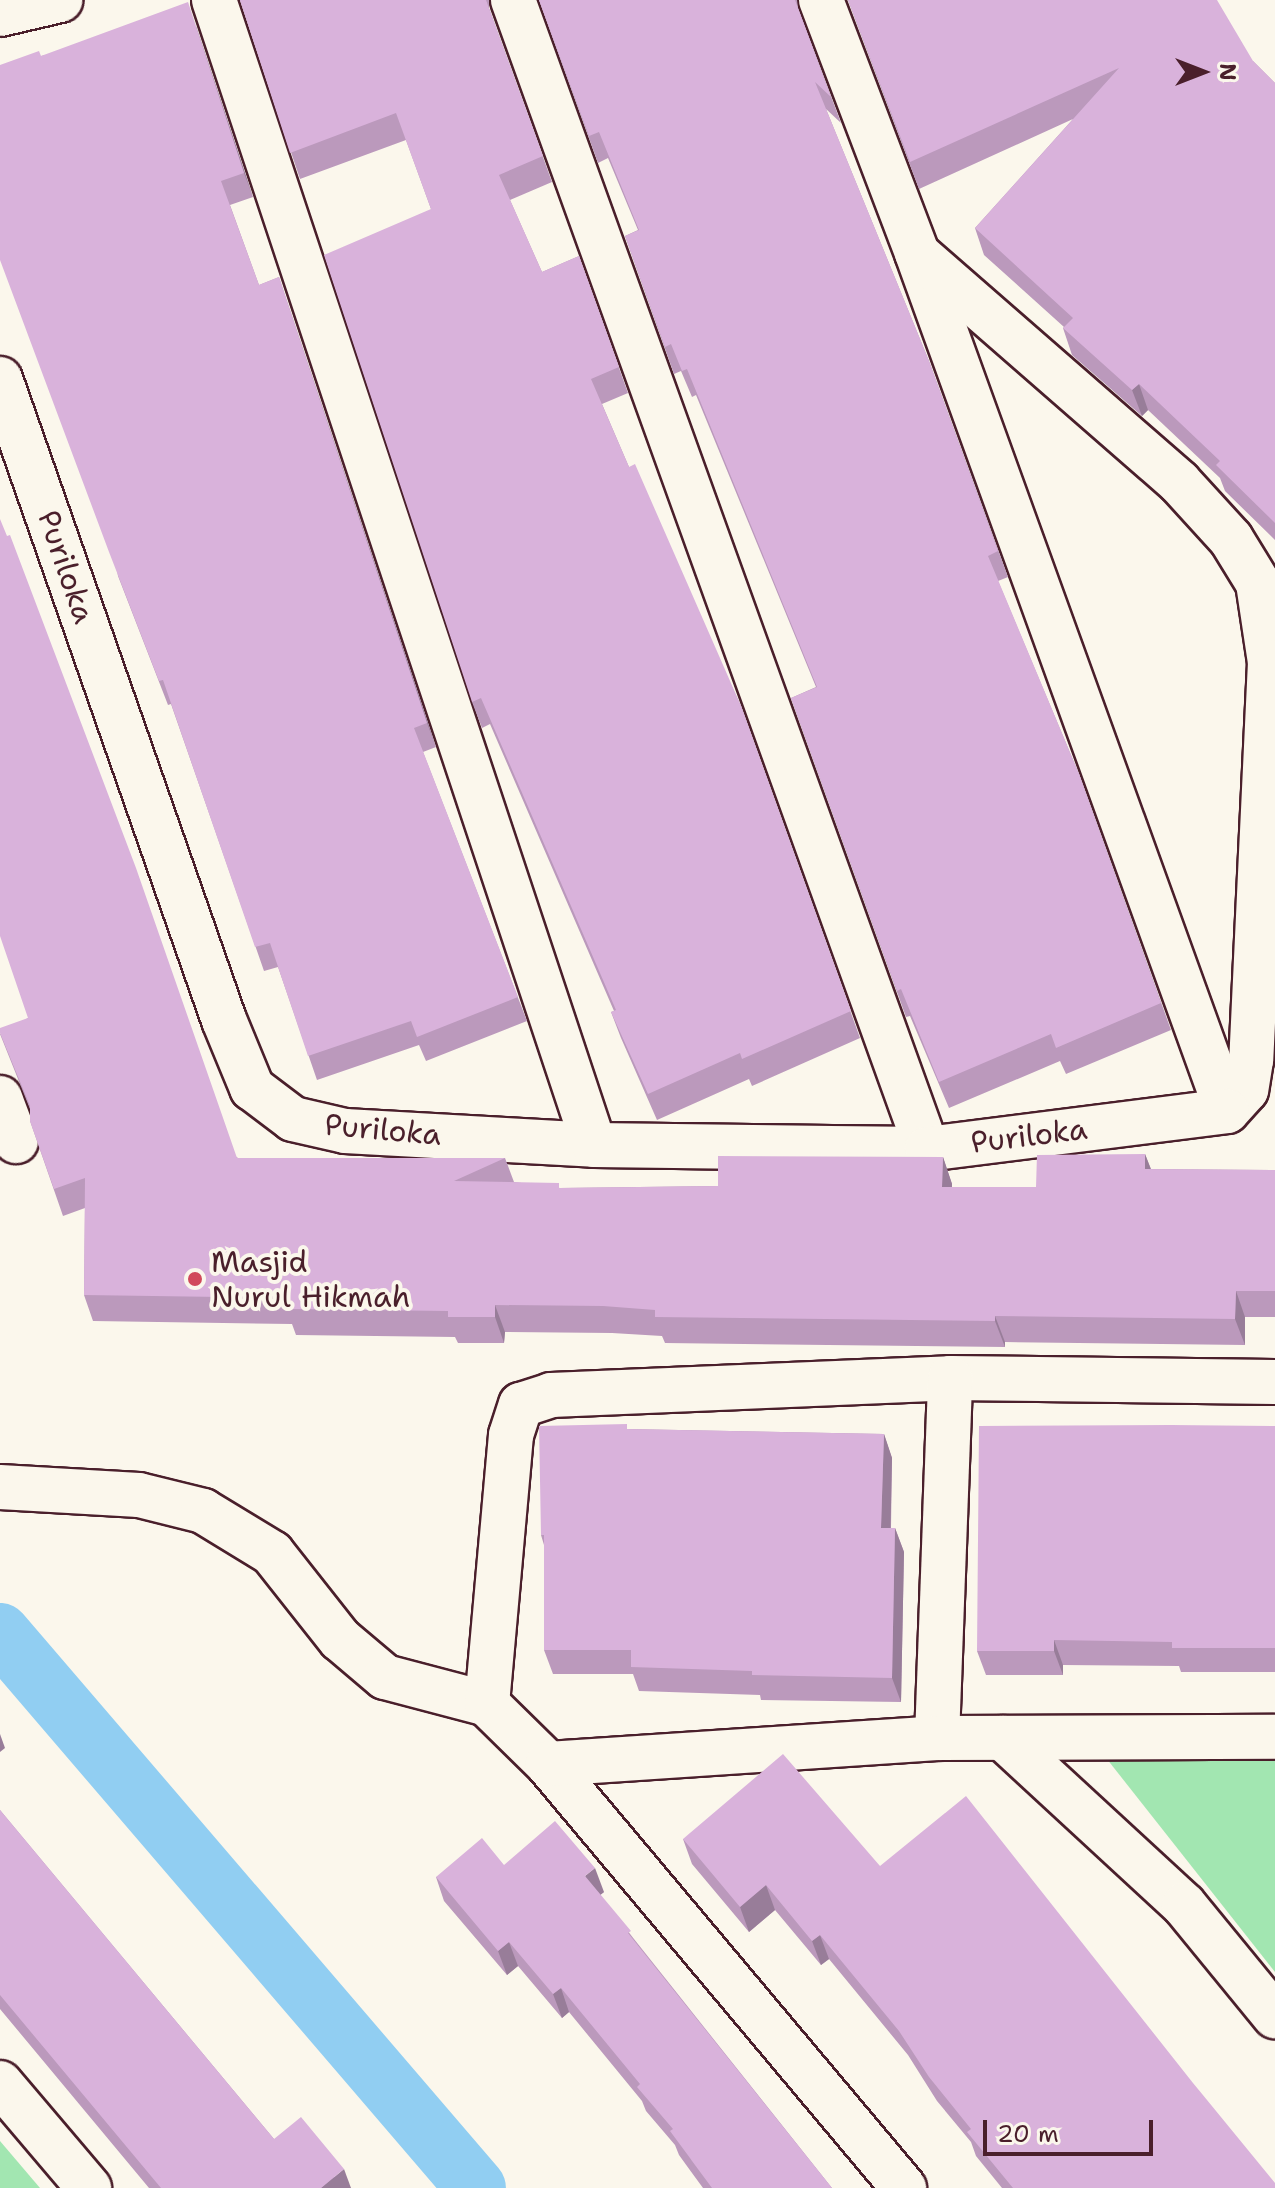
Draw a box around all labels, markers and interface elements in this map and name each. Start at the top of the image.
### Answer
north arrow [1163,32,1243,112]
text: N [1213,63,1242,81]
street label: Puriloka [30,506,102,628]
street label: Puriloka [323,1107,443,1153]
street label: Puriloka [969,1111,1089,1161]
place label: Masjid Nurul Hikmah [211,1244,410,1314]
marker: Masjid Nurul Hikmah [186,1270,204,1288]
scale bar [987,2104,1157,2154]
text: 20 m [997,2118,1059,2150]

